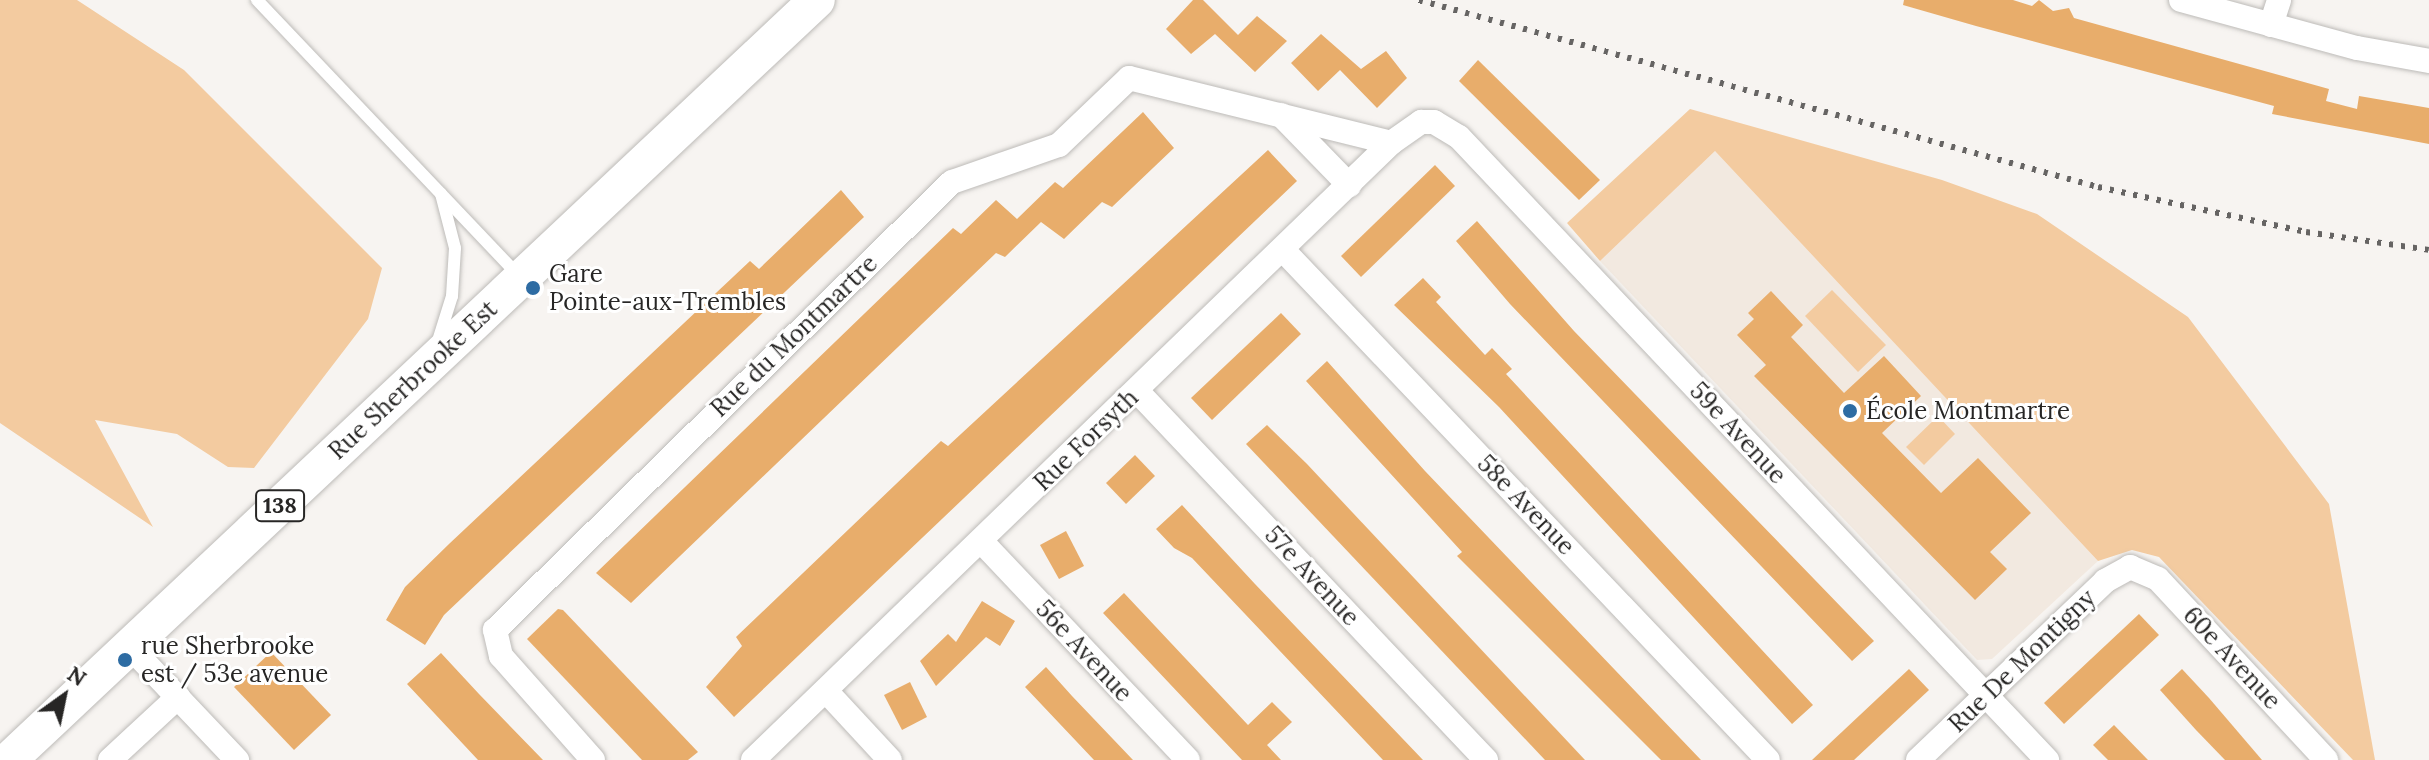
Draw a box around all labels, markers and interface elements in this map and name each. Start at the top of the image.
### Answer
street label: Rue du Montmartre [705,249,883,423]
place label: Gare Pointe-aux-Trembles [549,260,786,316]
marker: Gare Pointe-aux-Trembles [524,279,542,297]
street label: Rue Sherbrooke Est [323,295,503,465]
street label: 59e Avenue [1684,376,1792,490]
street label: Rue Forsyth [1028,383,1144,497]
place label: École Montmartre [1866,397,2070,425]
marker: École Montmartre [1841,402,1859,420]
street label: 58e Avenue [1471,449,1581,561]
road number: 138 [254,488,306,524]
street label: 57e Avenue [1259,520,1365,632]
street label: Rue De Montigny [1943,584,2101,738]
street label: 56e Avenue [1030,594,1138,708]
street label: 60e Avenue [2177,601,2287,715]
place label: rue Sherbrooke est / 53e avenue [141,632,328,688]
marker: rue Sherbrooke est / 53e avenue [116,651,134,669]
north arrow [24,656,104,736]
text: N [62,659,92,692]

